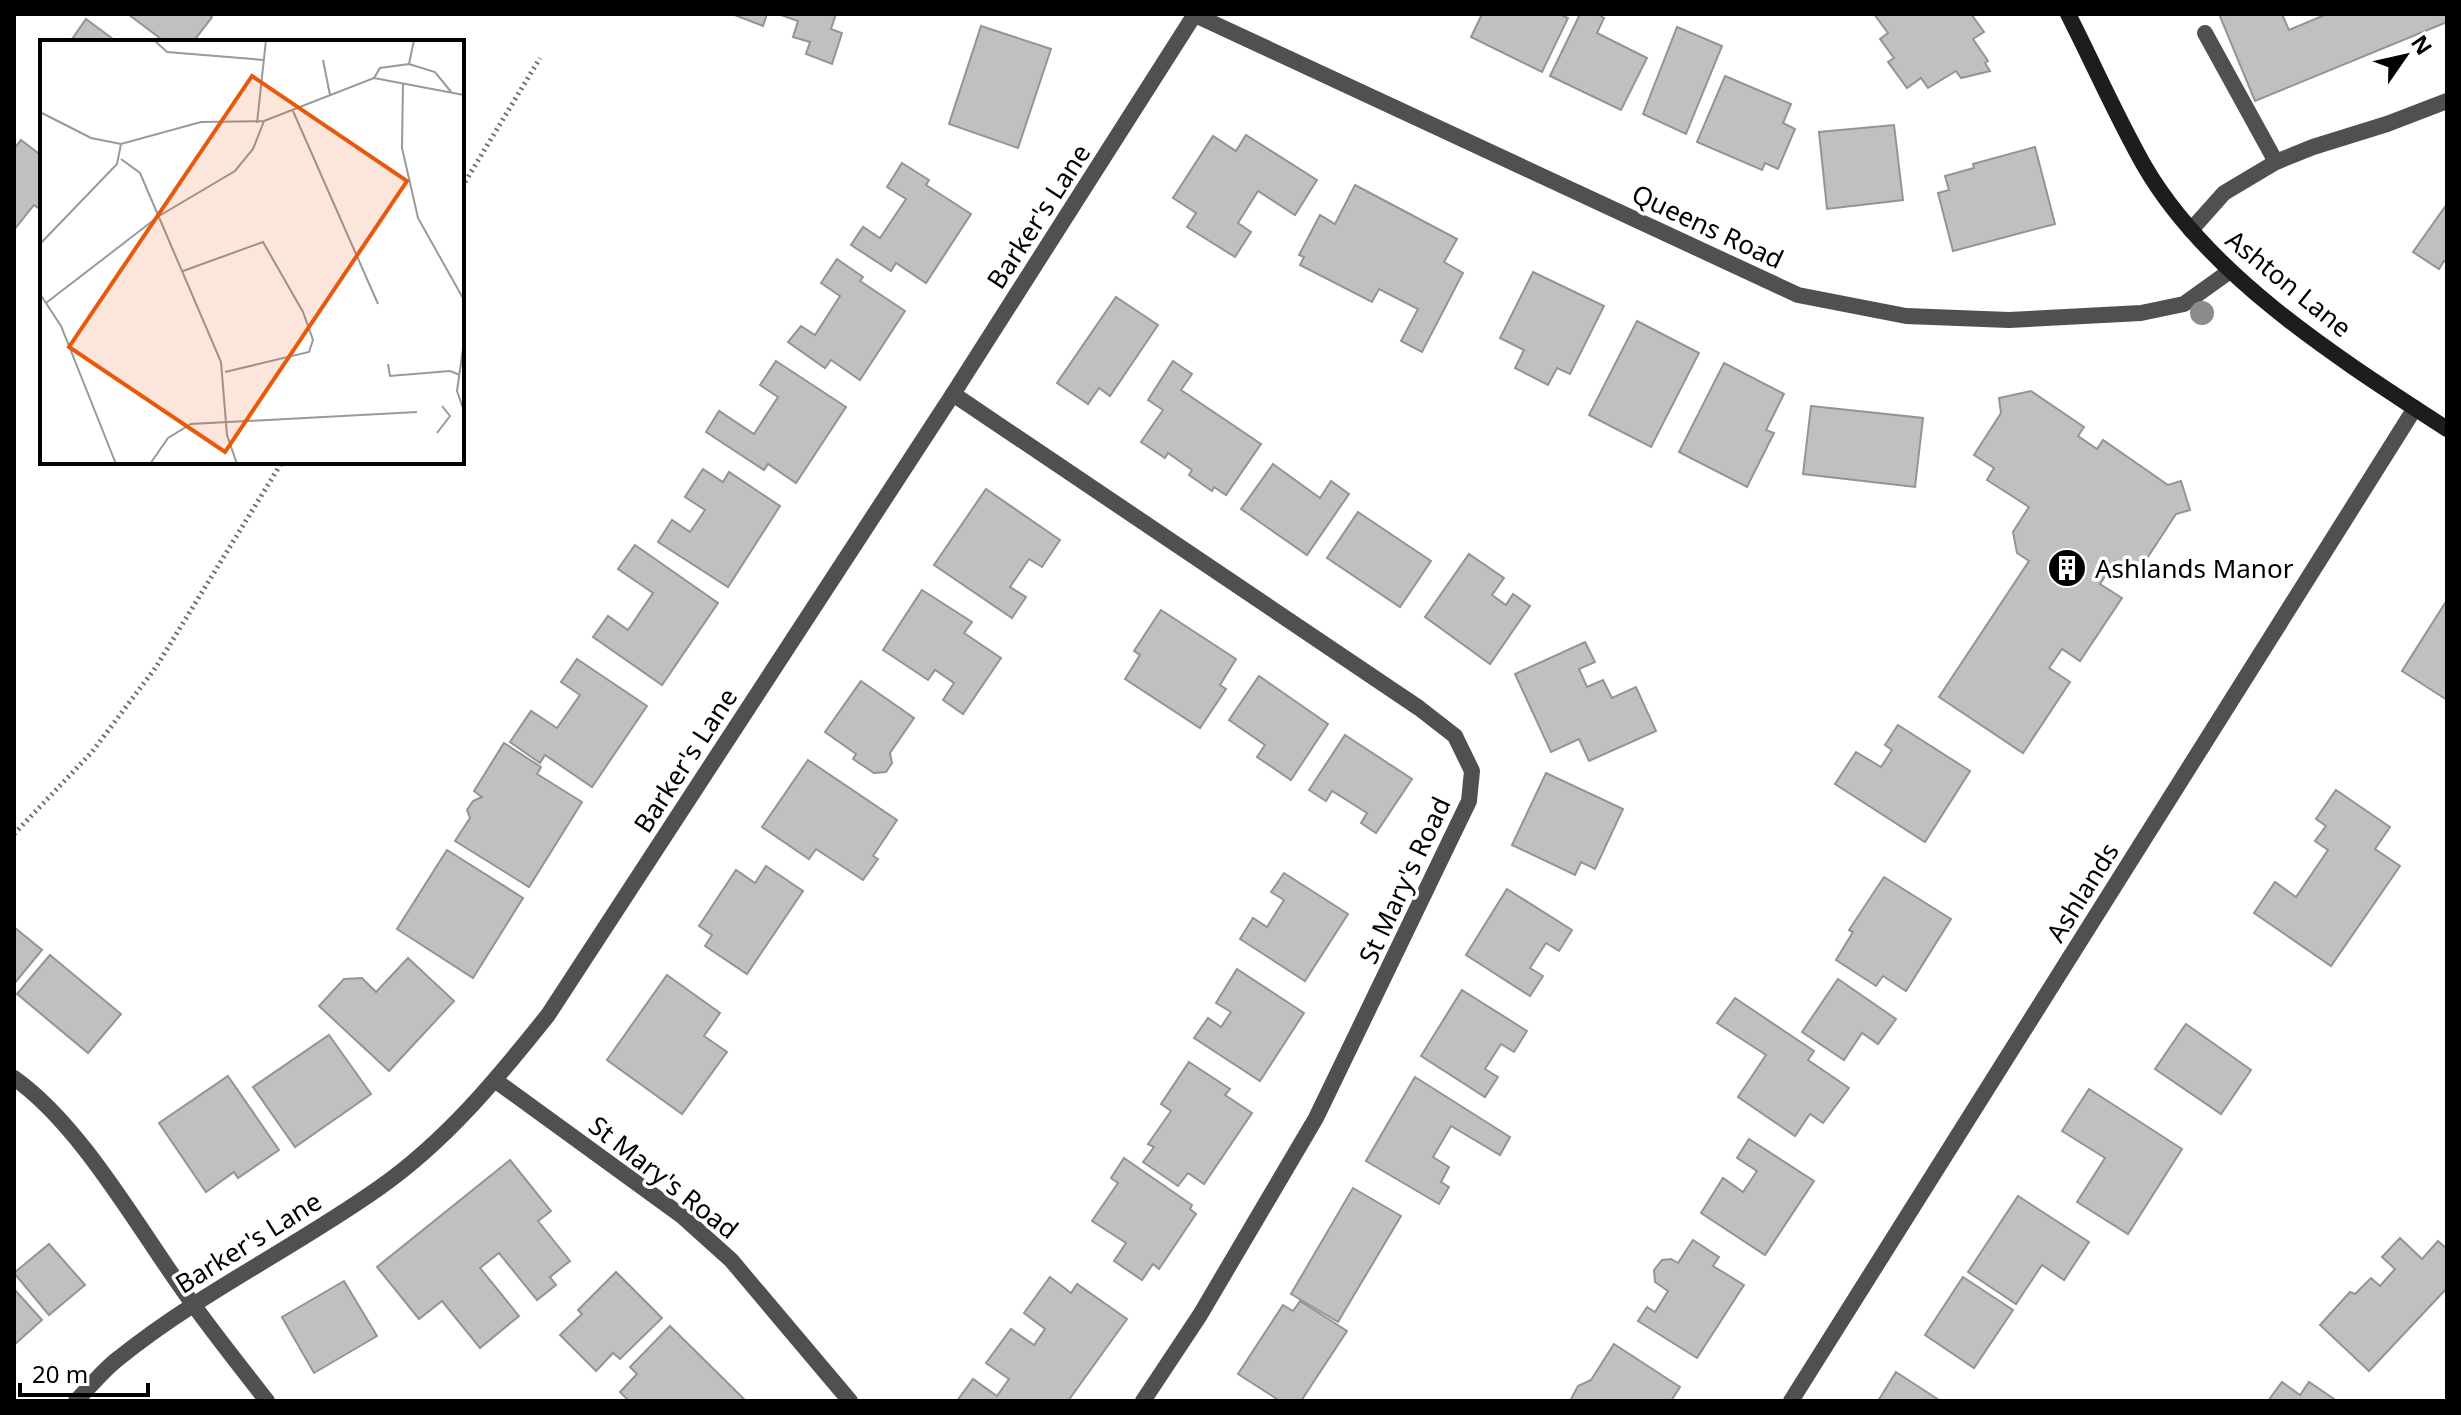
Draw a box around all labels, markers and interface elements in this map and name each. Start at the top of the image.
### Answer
north arrow [2365,16,2445,96]
text: N [2405,28,2440,60]
inset map [40,40,464,464]
street label: Barker's Lane [978,137,1098,295]
street label: Queens Road [1626,175,1790,277]
street label: Ashton Lane [2219,221,2359,345]
building icon: Ashlands Manor [2046,547,2088,589]
place label: Ashlands Manor [2095,550,2294,586]
street label: Barker's Lane [625,681,745,839]
street label: St Mary's Road [1350,791,1458,969]
street label: Ashlands [2037,835,2127,949]
street label: St Mary's Road [582,1107,746,1247]
street label: Barker's Lane [168,1183,328,1301]
scale bar [20,1347,148,1397]
text: 20 m [32,1357,88,1390]

